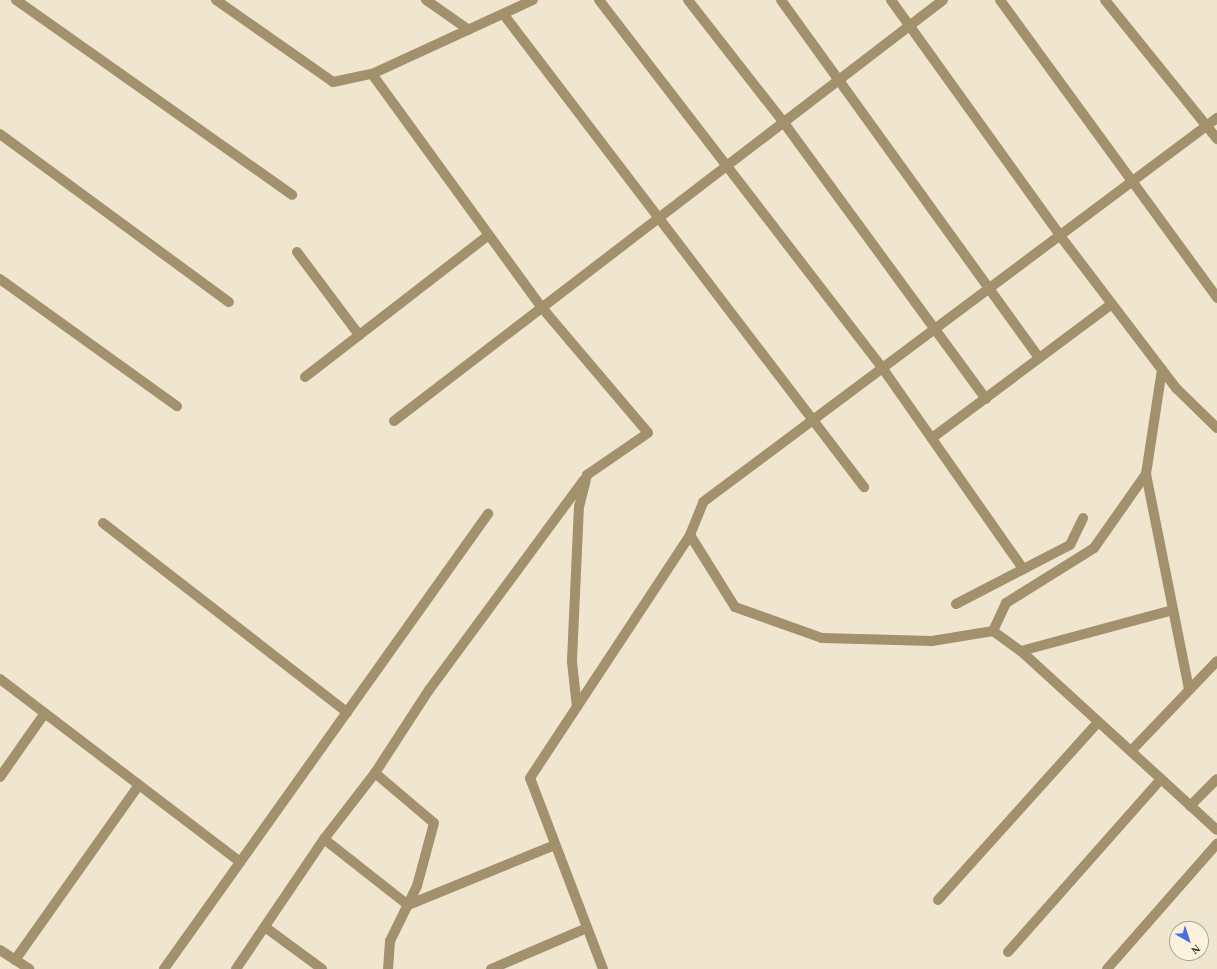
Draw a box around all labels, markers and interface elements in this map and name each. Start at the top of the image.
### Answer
north arrow [1169,921,1209,961]
text: N [1189,942,1203,957]

